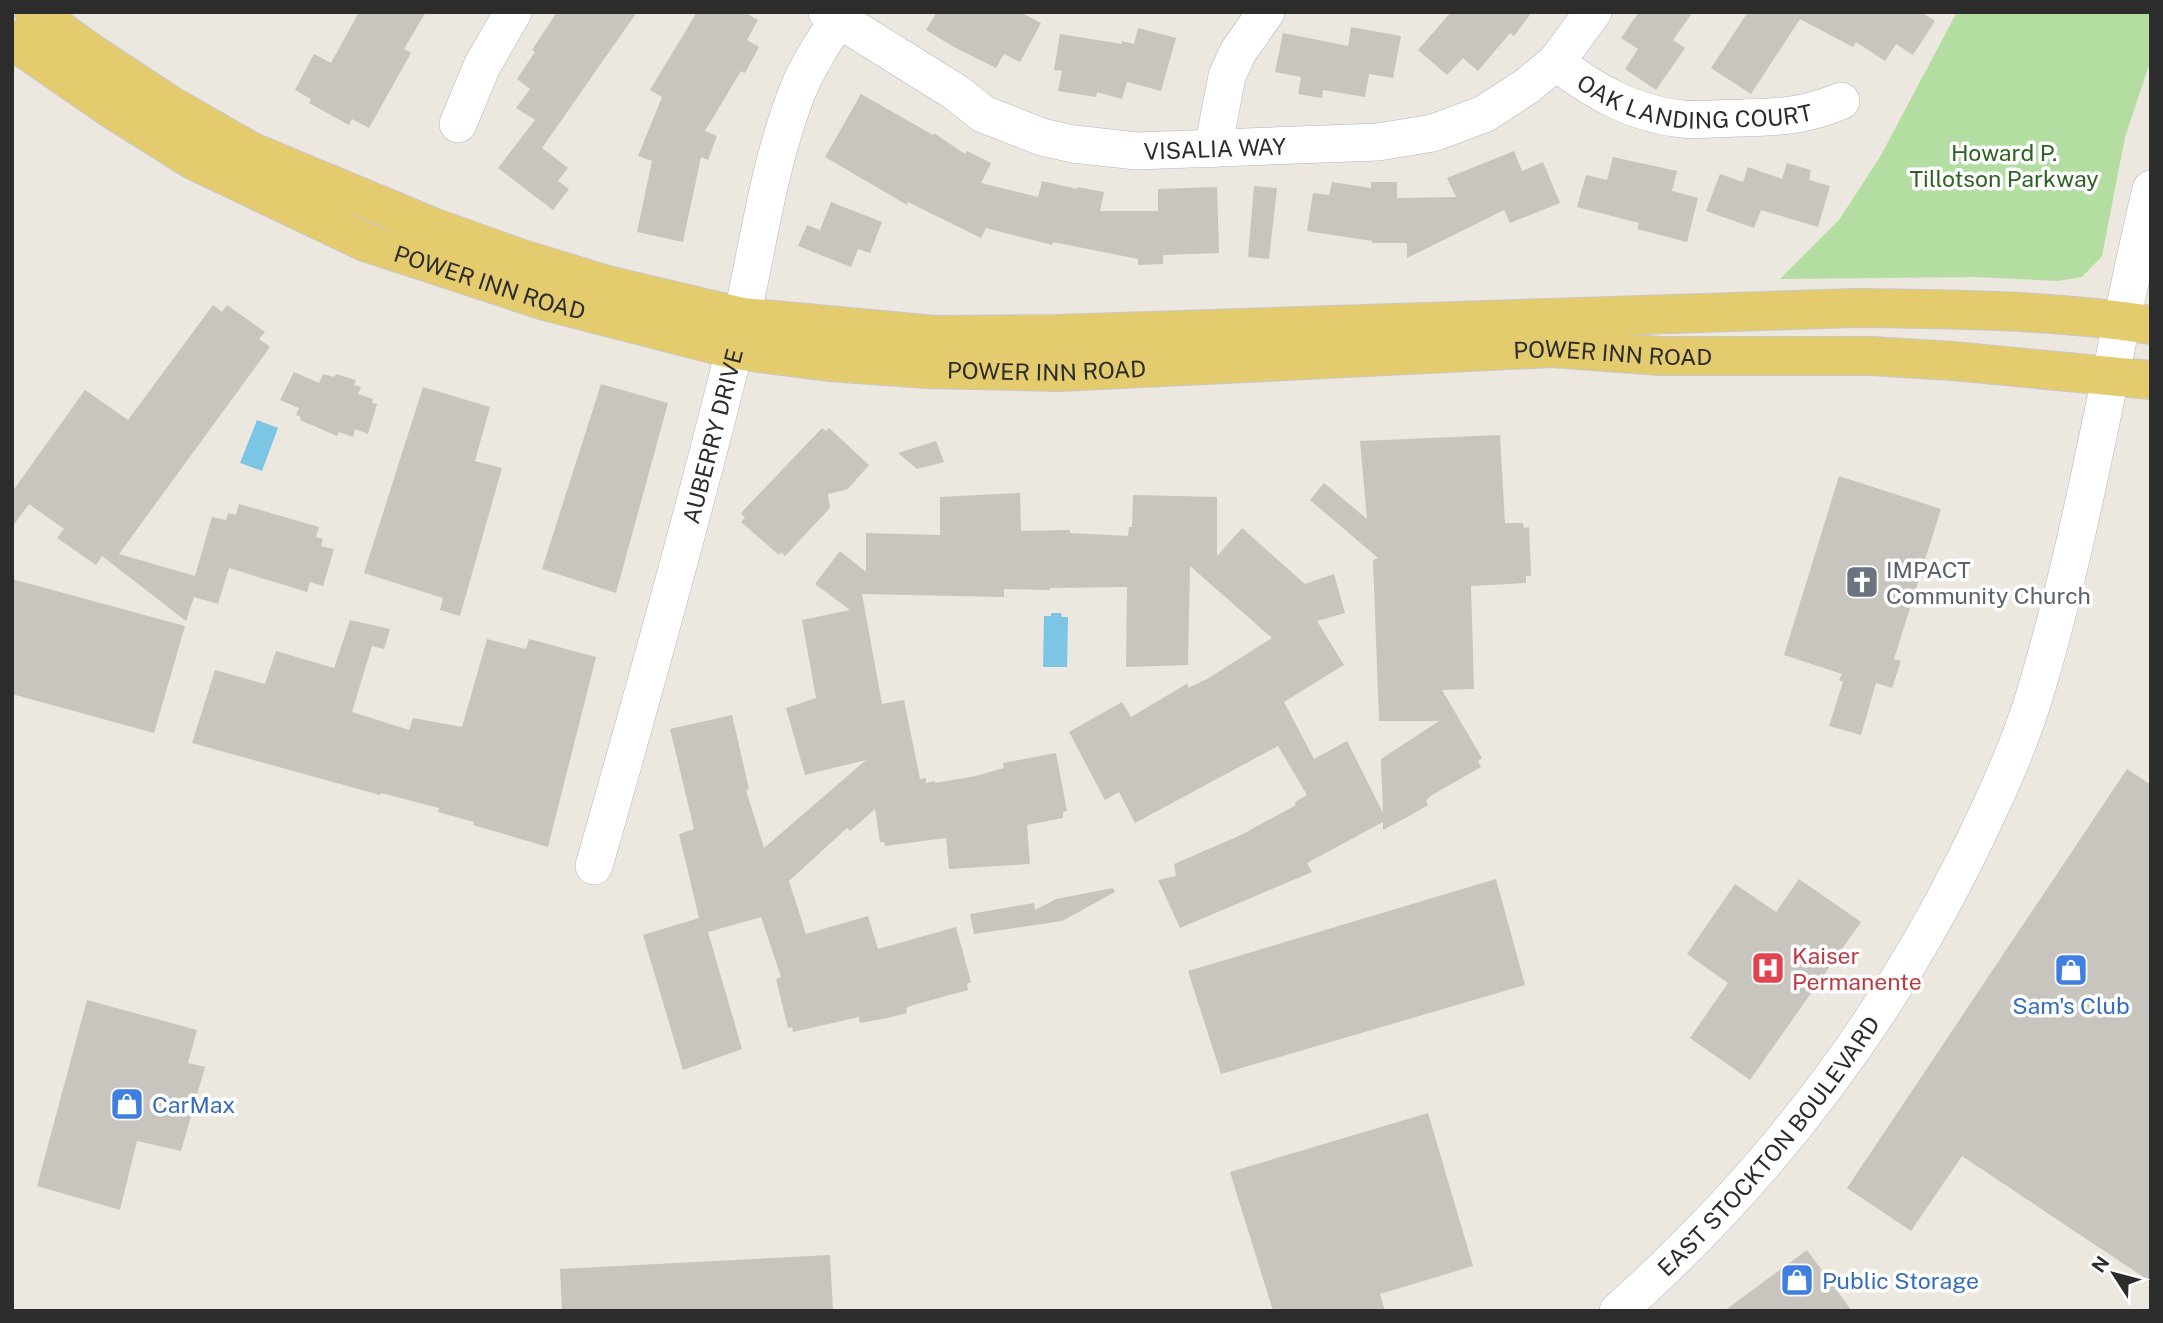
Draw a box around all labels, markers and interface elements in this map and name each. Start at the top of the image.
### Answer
street label: OAK LANDING COURT [1573,68,1815,133]
street label: VISALIA WAY [1143,132,1287,164]
park label: Howard P. Tillotson Parkway [1909,139,2099,192]
street label: POWER INN ROAD [391,239,589,324]
street label: POWER INN ROAD [1513,334,1712,370]
street label: AUBERRY DRIVE [677,346,748,526]
street label: POWER INN ROAD [947,354,1147,386]
place label: IMPACT Community Church [1886,556,2091,609]
church icon: IMPACT Community Church [1843,563,1881,601]
place label: Kaiser Permanente [1792,942,1922,995]
hospital icon: Kaiser Permanente [1749,949,1787,987]
shop icon: Sam's Club [2052,951,2090,989]
place label: Sam's Club [2012,992,2130,1019]
street label: EAST STOCKTON BOULEVARD [1652,1011,1885,1281]
shop icon: CarMax [108,1085,146,1123]
place label: CarMax [152,1091,235,1118]
north arrow [2079,1239,2149,1309]
text: N [2087,1252,2114,1276]
shop icon: Public Storage [1778,1261,1816,1299]
place label: Public Storage [1822,1267,1979,1294]

